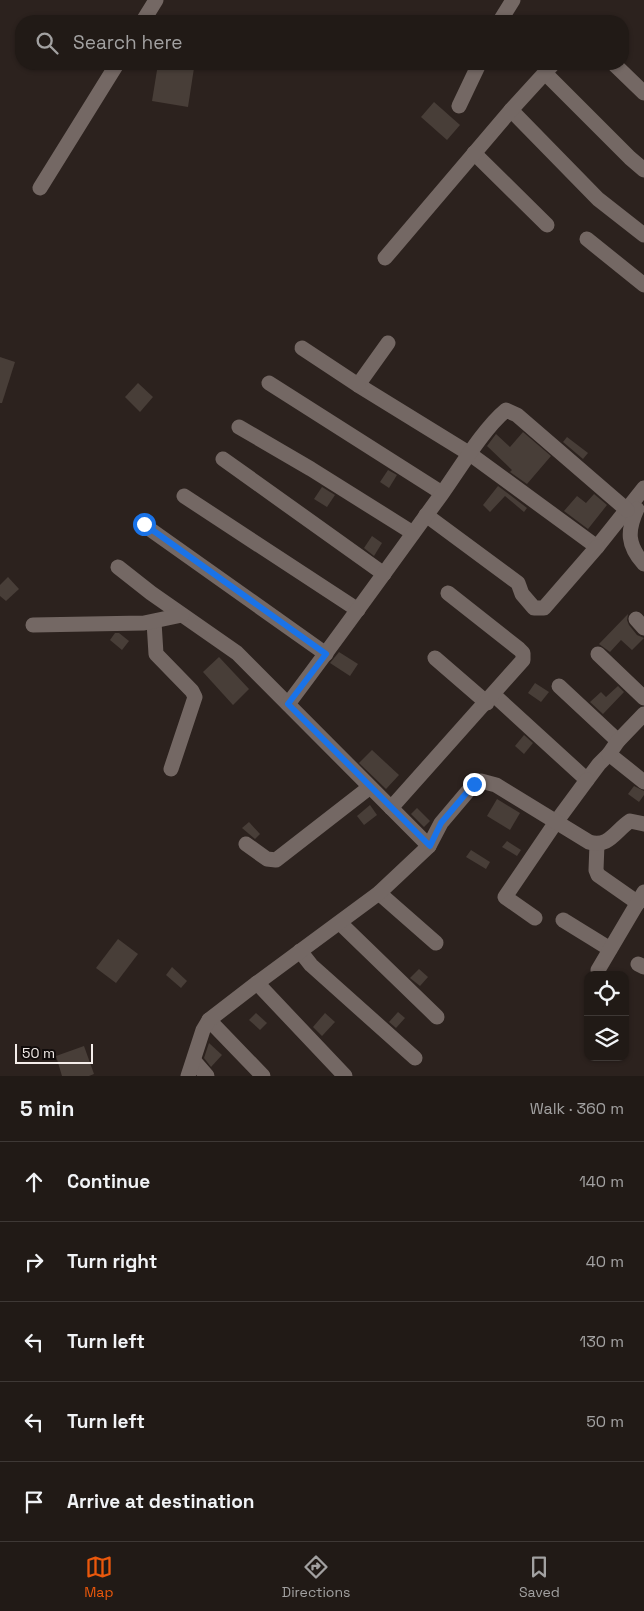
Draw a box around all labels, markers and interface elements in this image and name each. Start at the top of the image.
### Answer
search box [15,15,629,70]
icon: search [33,29,61,57]
text: Search here [73,30,183,55]
route start [133,513,156,536]
route end [463,773,486,796]
map controls [584,971,629,1061]
button: locate [584,971,629,1016]
button: layers [584,1016,629,1061]
scale bar [15,1041,92,1064]
text: 50 m [22,1044,55,1062]
text: 5 min [20,1095,74,1122]
text: Walk · 360 m [530,1098,624,1119]
icon: ahead [20,1168,48,1196]
text: Continue [67,1169,150,1194]
text: 140 m [579,1171,624,1192]
icon: right [20,1248,48,1276]
text: Turn right [67,1249,157,1274]
text: 40 m [586,1251,624,1272]
icon: left [20,1328,48,1356]
text: Turn left [67,1329,145,1354]
text: 130 m [580,1331,624,1352]
icon: left [20,1408,48,1436]
text: Turn left [67,1409,145,1434]
text: 50 m [586,1411,624,1432]
icon: arrive [20,1488,48,1516]
text: Arrive at destination [67,1489,255,1514]
tab: Map [84,1553,113,1601]
tab: Directions [282,1553,350,1601]
tab: Saved [519,1553,560,1601]

